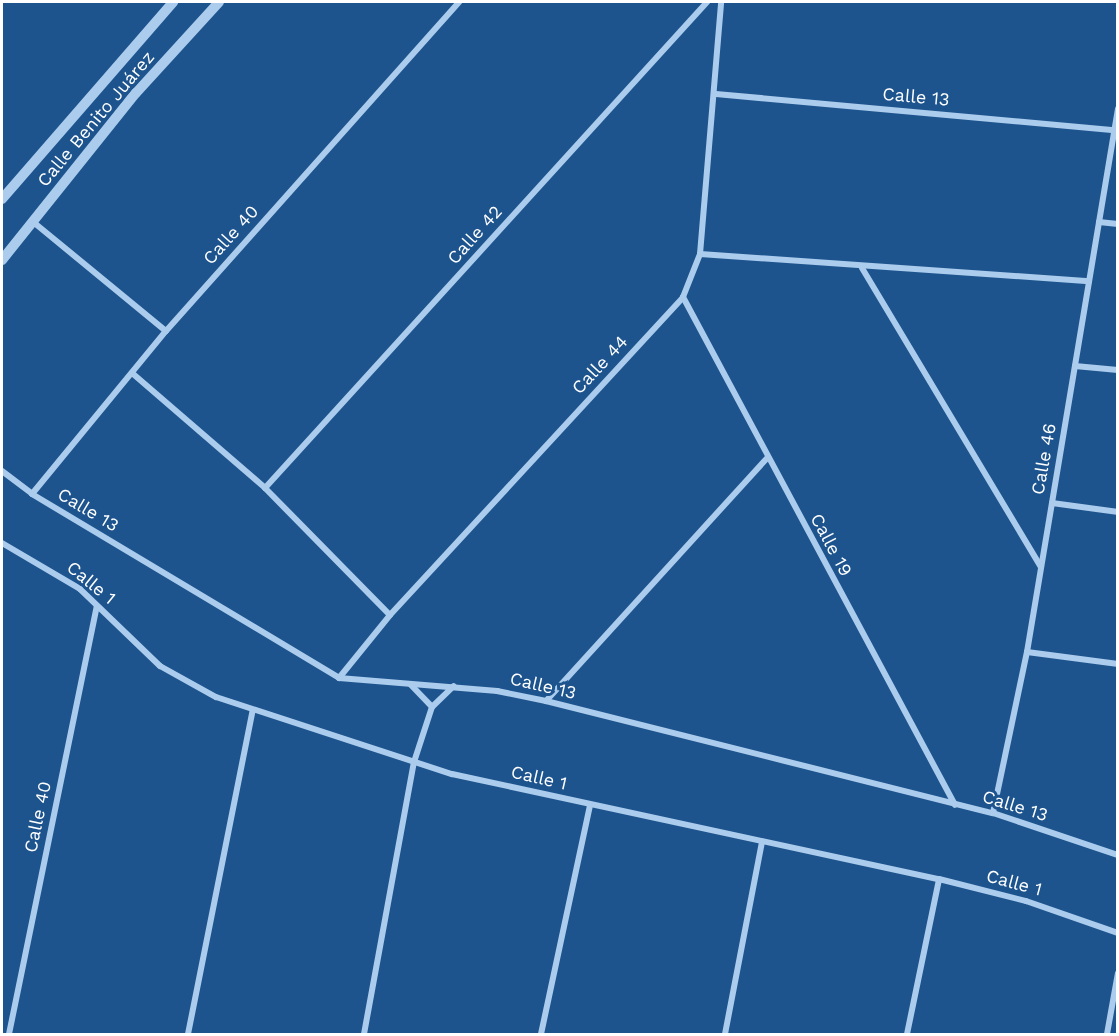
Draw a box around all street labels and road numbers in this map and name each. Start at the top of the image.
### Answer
street label: Calle Benito Juárez [33,47,159,191]
street label: Calle 13 [881,83,951,111]
street label: Calle 40 [199,201,263,269]
street label: Calle 42 [443,201,507,269]
street label: Calle 44 [568,331,632,399]
street label: Calle 46 [1027,422,1061,496]
street label: Calle 13 [53,483,123,537]
street label: Calle 19 [805,510,857,580]
street label: Calle 1 [62,557,120,609]
street label: Calle 13 [508,668,578,704]
street label: Calle 1 [509,761,569,795]
street label: Calle 40 [20,779,56,855]
street label: Calle 13 [980,786,1050,826]
street label: Calle 1 [984,865,1044,901]

